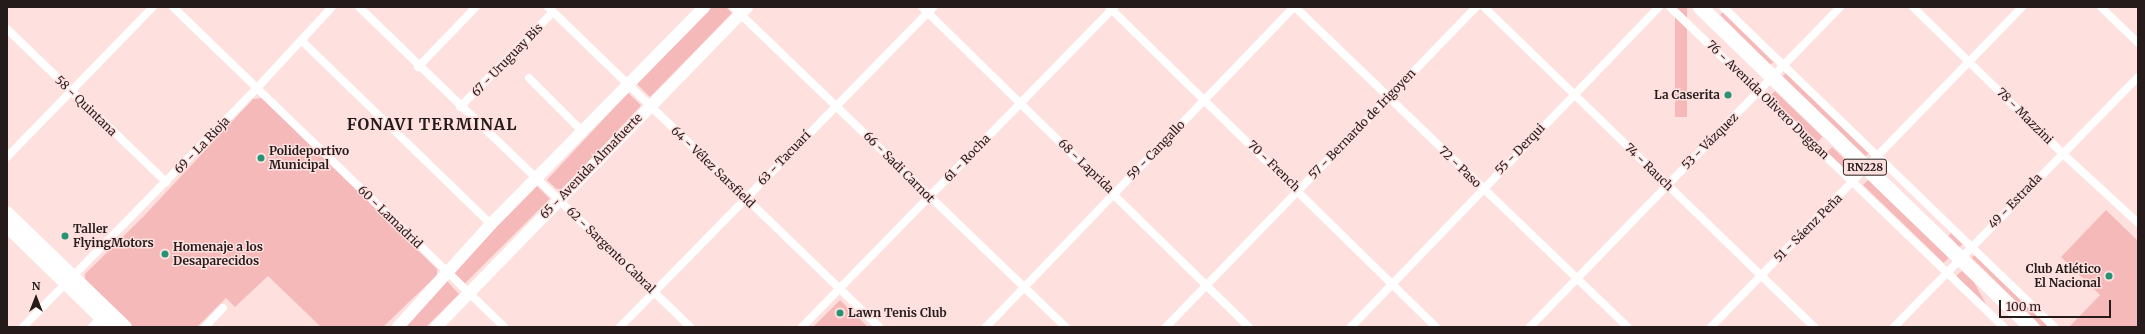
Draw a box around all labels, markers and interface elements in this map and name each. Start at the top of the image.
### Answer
street label: 67 - Uruguay Bis [469,21,545,99]
street label: 76 - Avenida Olivero Duggan [1704,38,1832,162]
street label: 57 - Bernardo de Irigoyen [1306,66,1418,182]
street label: 58 - Quintana [52,73,120,139]
street label: 78 - Mazzini [1994,85,2056,147]
place label: La Caserita [1654,88,1720,102]
marker: La Caserita [1723,90,1733,100]
street label: 65 - Avenida Almafuerte [537,110,645,222]
street label: 53 - Vázquez [1679,110,1741,172]
street label: 69 - La Rioja [171,114,233,176]
district label: FONAVI TERMINAL [347,114,517,134]
street label: 59 - Cangallo [1124,117,1188,183]
street label: 55 - Derqui [1492,121,1548,177]
street label: 64 - Vélez Sarsfield [668,123,758,211]
street label: 63 - Tacuarí [755,128,813,188]
street label: 66 - Sadi Carnot [861,129,937,205]
street label: 61 - Rocha [941,131,993,185]
street label: 68 - Laprida [1055,136,1117,196]
street label: 70 - French [1245,138,1303,194]
street label: 74 - Rauch [1622,140,1676,194]
street label: 72 - Paso [1436,143,1484,191]
place label: Polideportivo Municipal [269,144,349,172]
marker: Polideportivo Municipal [256,153,266,163]
road number: RN228 [1842,158,1888,176]
street label: 49 - Estrada [1985,171,2045,231]
street label: 60 - Lamadrid [355,183,425,251]
street label: 51 - Sáenz Peña [1771,191,1845,265]
street label: 62 - Sargento Cabral [564,204,658,296]
place label: Taller FlyingMotors [73,222,154,250]
marker: Taller FlyingMotors [60,231,70,241]
place label: Homenaje a los Desaparecidos [173,240,263,268]
marker: Homenaje a los Desaparecidos [160,249,170,259]
place label: Club Atlético El Nacional [2026,262,2101,290]
marker: Club Atlético El Nacional [2104,271,2114,281]
north arrow [16,278,56,318]
text: N [32,279,40,293]
scale bar [2001,292,2113,318]
text: 100 m [2006,299,2041,314]
place label: Lawn Tenis Club [848,306,947,320]
marker: Lawn Tenis Club [835,308,845,318]

